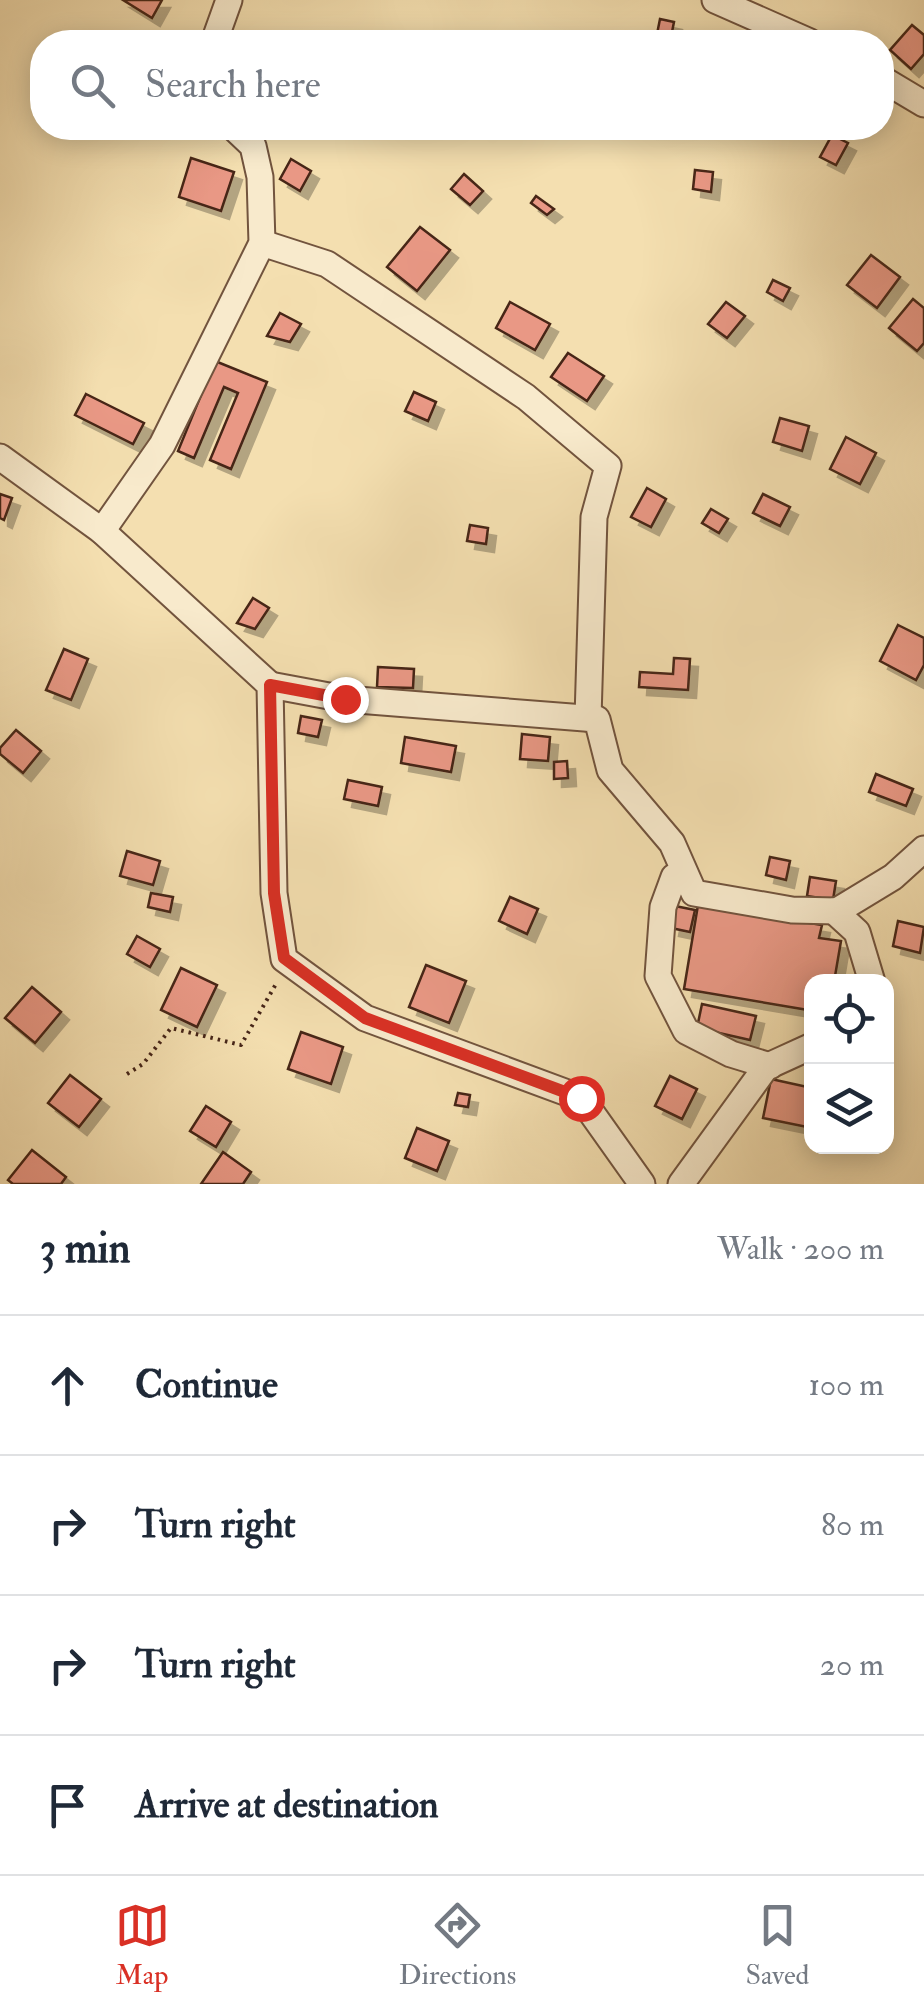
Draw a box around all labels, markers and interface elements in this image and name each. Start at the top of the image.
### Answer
search box [30,30,894,140]
icon: search [65,58,120,113]
text: Search here [145,61,321,109]
route end [323,677,369,723]
map controls [804,974,894,1154]
button: locate [804,974,894,1064]
button: layers [804,1064,894,1154]
route start [559,1076,605,1122]
text: 3 min [40,1223,130,1275]
text: Walk · 200 m [717,1229,884,1269]
icon: ahead [40,1358,95,1413]
text: Continue [135,1361,278,1409]
text: 100 m [808,1365,884,1405]
icon: right [40,1498,95,1553]
text: Turn right [135,1501,296,1549]
text: 80 m [821,1505,884,1545]
icon: right [40,1638,95,1693]
text: Turn right [135,1641,296,1689]
text: 20 m [820,1645,884,1685]
icon: arrive [40,1778,95,1833]
text: Arrive at destination [135,1781,439,1829]
tab: Map [115,1898,170,1993]
tab: Directions [399,1898,516,1993]
tab: Saved [745,1898,809,1993]

